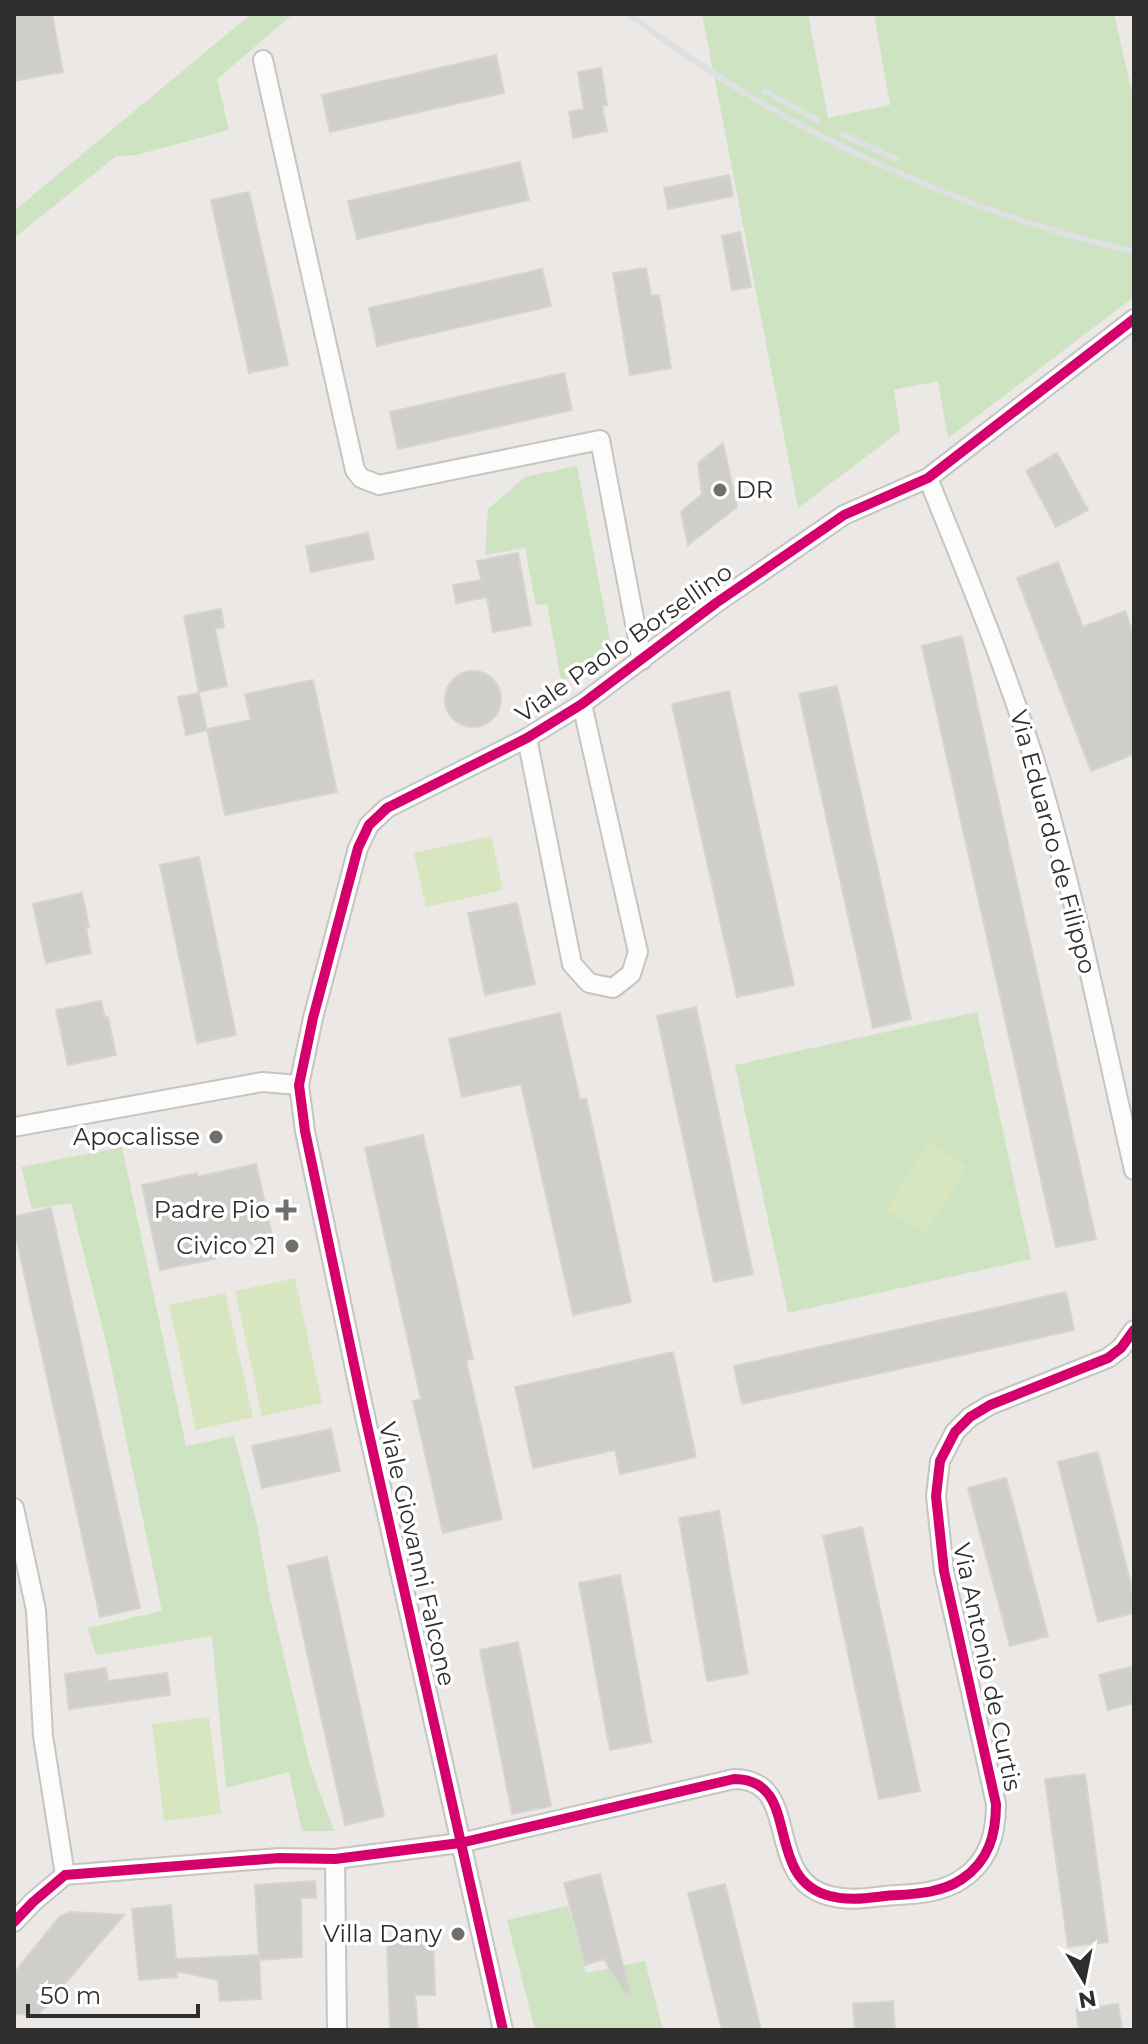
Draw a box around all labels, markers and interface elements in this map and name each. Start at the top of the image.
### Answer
place label: DR [736,475,773,504]
marker: DR [711,481,729,499]
street label: Viale Paolo Borsellino [510,557,738,728]
street label: Via Eduardo de Filippo [1004,707,1103,977]
place label: Apocalisse [73,1122,200,1151]
marker: Apocalisse [207,1128,225,1146]
place label: Padre Pio [154,1195,270,1224]
marker: Padre Pio [277,1201,295,1219]
place label: Civico 21 [176,1231,276,1260]
marker: Civico 21 [283,1237,301,1255]
street label: Viale Giovanni Falcone [373,1419,462,1689]
street label: Via Antonio de Curtis [947,1540,1028,1794]
place label: Villa Dany [323,1919,442,1948]
marker: Villa Dany [449,1925,467,1943]
north arrow [1044,1940,1124,2020]
scale bar [28,1968,198,2018]
text: 50 m [40,1981,101,2010]
text: N [1076,1984,1098,2014]

